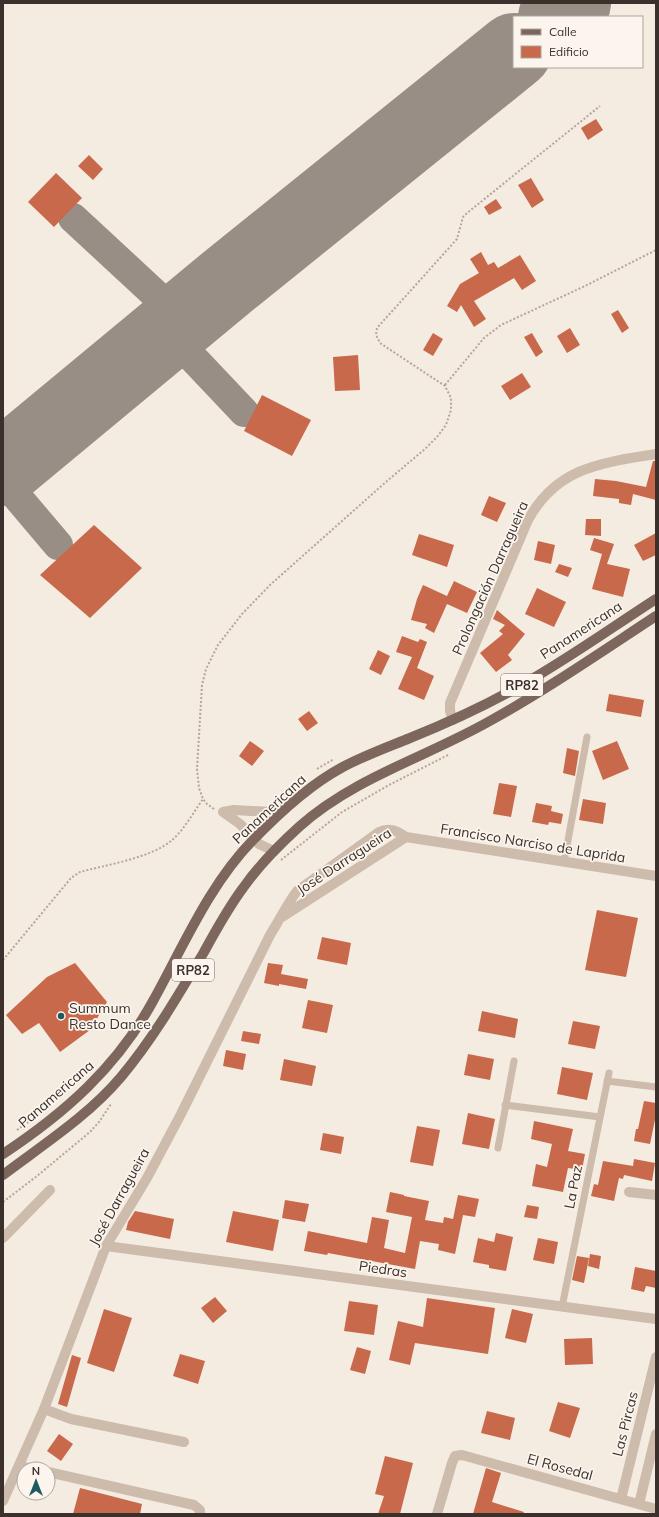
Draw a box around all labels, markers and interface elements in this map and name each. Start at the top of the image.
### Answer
legend [513,16,643,68]
text: Calle [549,24,576,39]
text: Edificio [549,44,589,59]
street label: Prolongación Darragueira [448,498,532,658]
street label: Panamericana [537,597,625,663]
road number: RP82 [501,674,543,696]
street label: Panamericana [228,770,310,848]
street label: Francisco Narciso de Laprida [439,819,627,867]
street label: José Darragueira [293,824,395,898]
road number: RP82 [172,959,214,981]
place label: Summum Resto Dance [69,999,151,1033]
marker: Summum Resto Dance [56,1011,66,1021]
street label: Panamericana [15,1056,97,1132]
street label: José Darragueira [85,1145,153,1249]
street label: La Paz [560,1164,586,1210]
street label: Piedras [358,1257,408,1281]
street label: Las Pircas [608,1390,642,1458]
street label: El Rosedal [525,1450,595,1484]
north arrow [16,1461,56,1501]
text: N [32,1464,40,1478]

